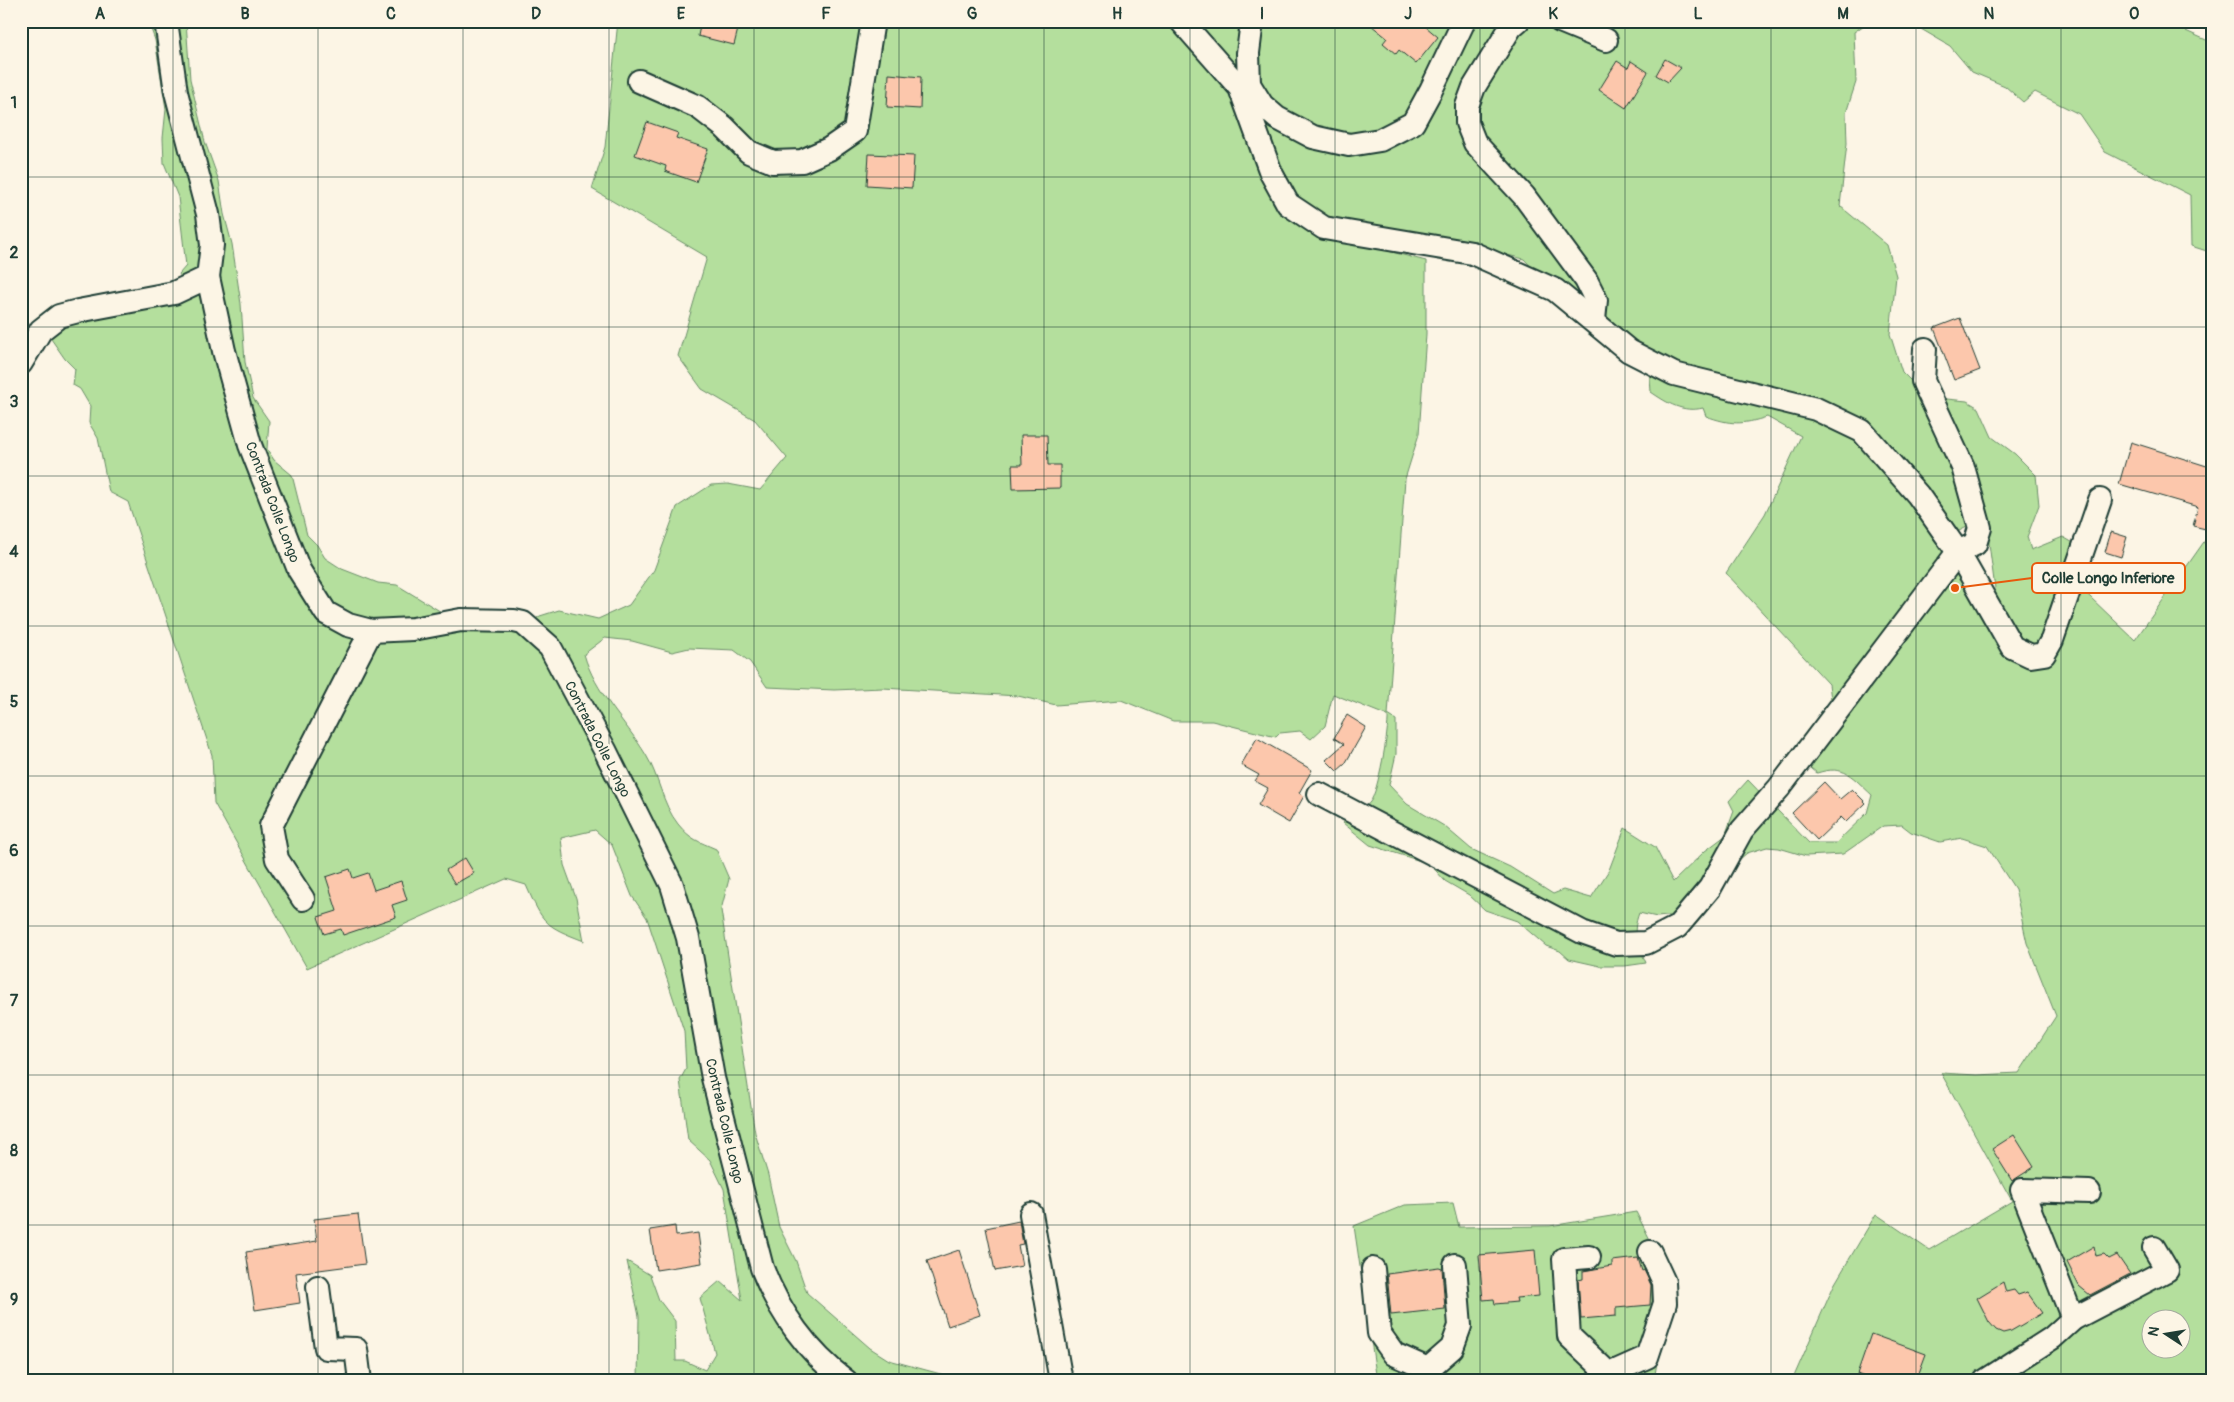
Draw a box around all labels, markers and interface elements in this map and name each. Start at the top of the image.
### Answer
text: A [95,4,106,24]
text: B [240,4,250,24]
text: C [386,4,396,24]
text: D [531,4,541,24]
text: E [677,4,686,24]
text: F [821,4,831,24]
text: G [967,4,978,24]
text: H [1112,4,1122,24]
text: I [1260,4,1264,24]
text: J [1404,4,1412,24]
text: K [1548,4,1558,24]
text: L [1693,4,1703,24]
text: M [1837,4,1849,24]
text: N [1984,4,1995,24]
text: O [2129,4,2139,24]
text: 1 [11,93,17,113]
text: 2 [10,243,19,263]
text: 3 [10,392,19,412]
street label: Contrada Colle Longo [242,439,304,565]
text: 4 [9,542,19,562]
callout: Colle Longo Inferiore [2032,563,2185,593]
text: Colle Longo Inferiore [2042,569,2175,588]
street label: Contrada Colle Longo [561,678,634,800]
text: 5 [10,692,19,712]
text: 6 [9,841,19,861]
text: 7 [10,991,19,1011]
street label: Contrada Colle Longo [702,1057,747,1186]
text: 8 [10,1141,18,1161]
text: 9 [10,1290,18,1310]
north arrow [2142,1310,2192,1360]
text: N [2144,1325,2163,1338]

